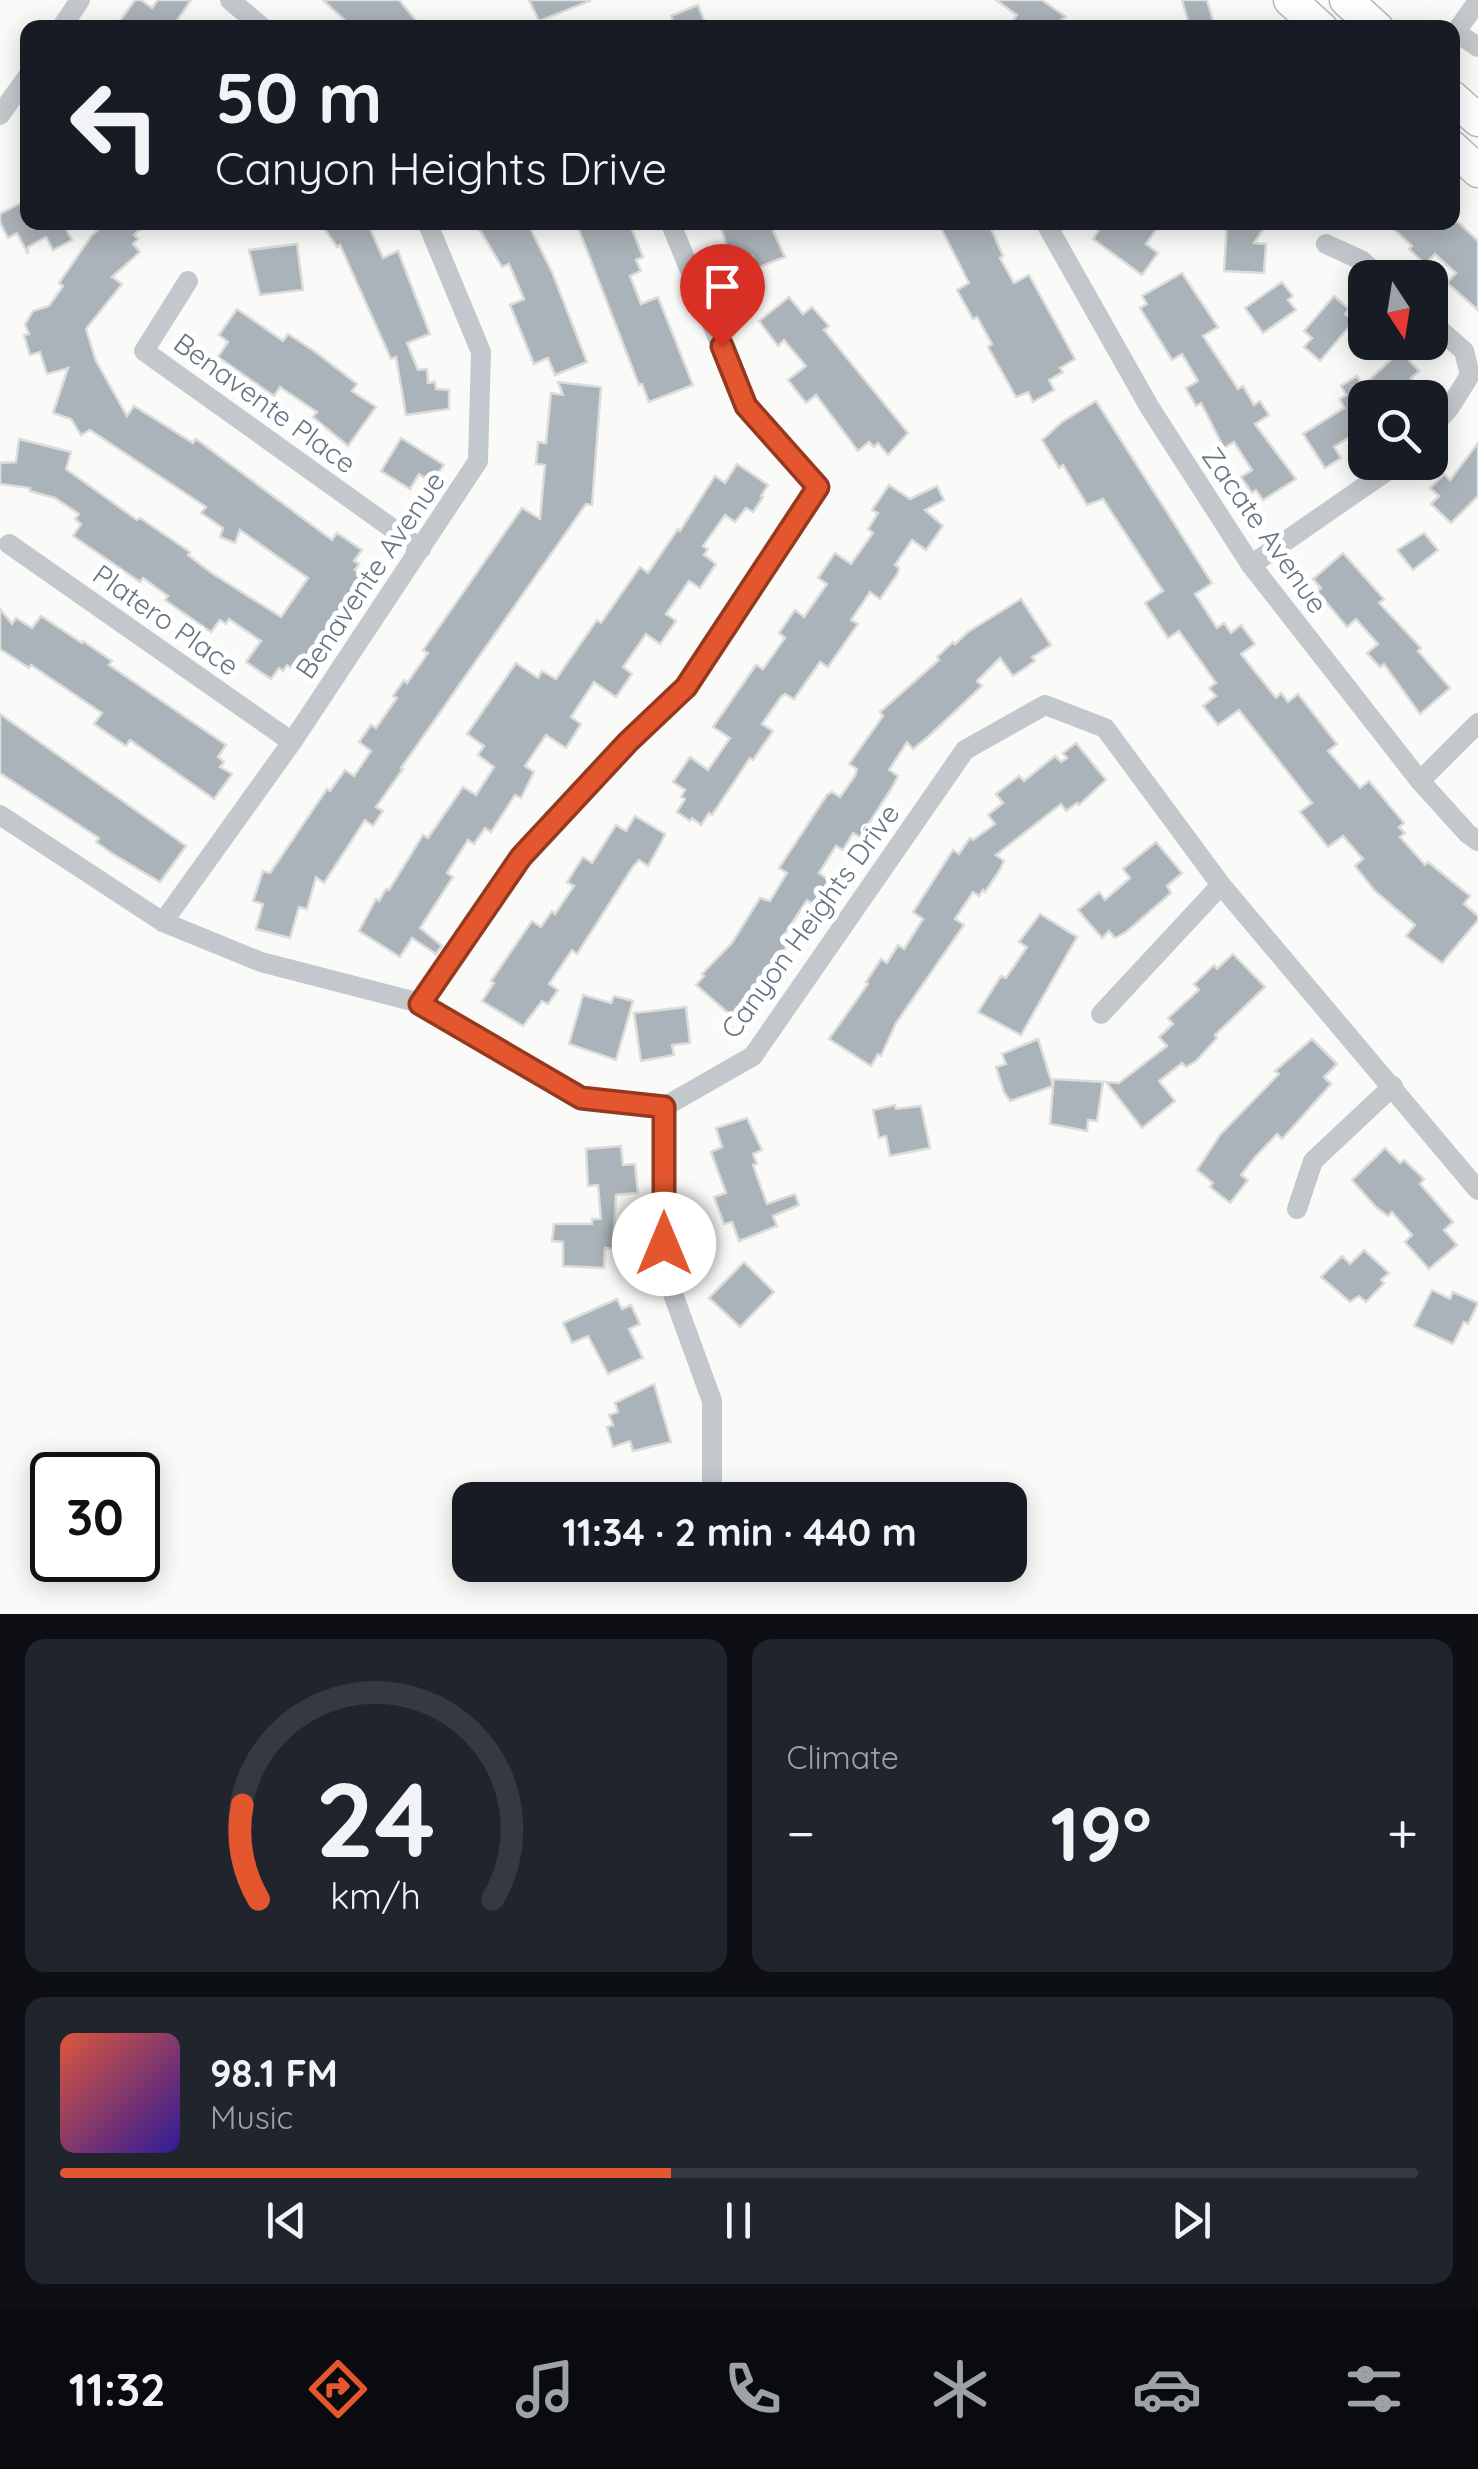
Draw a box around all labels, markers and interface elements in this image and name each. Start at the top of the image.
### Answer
text: 50 m [215,53,382,141]
icon: left [50,60,180,190]
text: Canyon Heights Drive [215,140,667,196]
pin [680,244,765,347]
icon: arrive [695,259,750,314]
north arrow [1348,260,1448,360]
map controls [1348,260,1448,480]
street label: Benavente Place [167,325,363,480]
button: search [1348,380,1448,480]
street label: Zacate Avenue [1195,440,1336,620]
street label: Benavente Avenue [287,465,452,685]
street label: Platero Place [86,556,246,683]
street label: Canyon Heights Drive [713,797,906,1045]
position arrow [612,1192,716,1296]
speed limit sign: 30 [30,1452,160,1582]
text: 11:34 · 2 min · 440 m [562,1508,917,1556]
text: Climate [787,1737,899,1777]
text: 24 [316,1753,436,1883]
text: 19° [1050,1786,1152,1880]
text: − [787,1798,815,1867]
text: + [1387,1798,1418,1867]
text: km/h [330,1873,421,1918]
text: 98.1 FM [210,2049,338,2097]
text: Music [210,2097,293,2137]
icon: previous [259,2193,314,2248]
icon: pause [711,2193,766,2248]
icon: next [1164,2193,1219,2248]
icon: directions [303,2354,373,2424]
icon: music [510,2354,580,2424]
icon: phone [718,2354,788,2424]
icon: climate [925,2354,995,2424]
icon: car [1132,2354,1202,2424]
icon: filters [1339,2354,1409,2424]
text: 11:32 [69,2361,166,2417]

